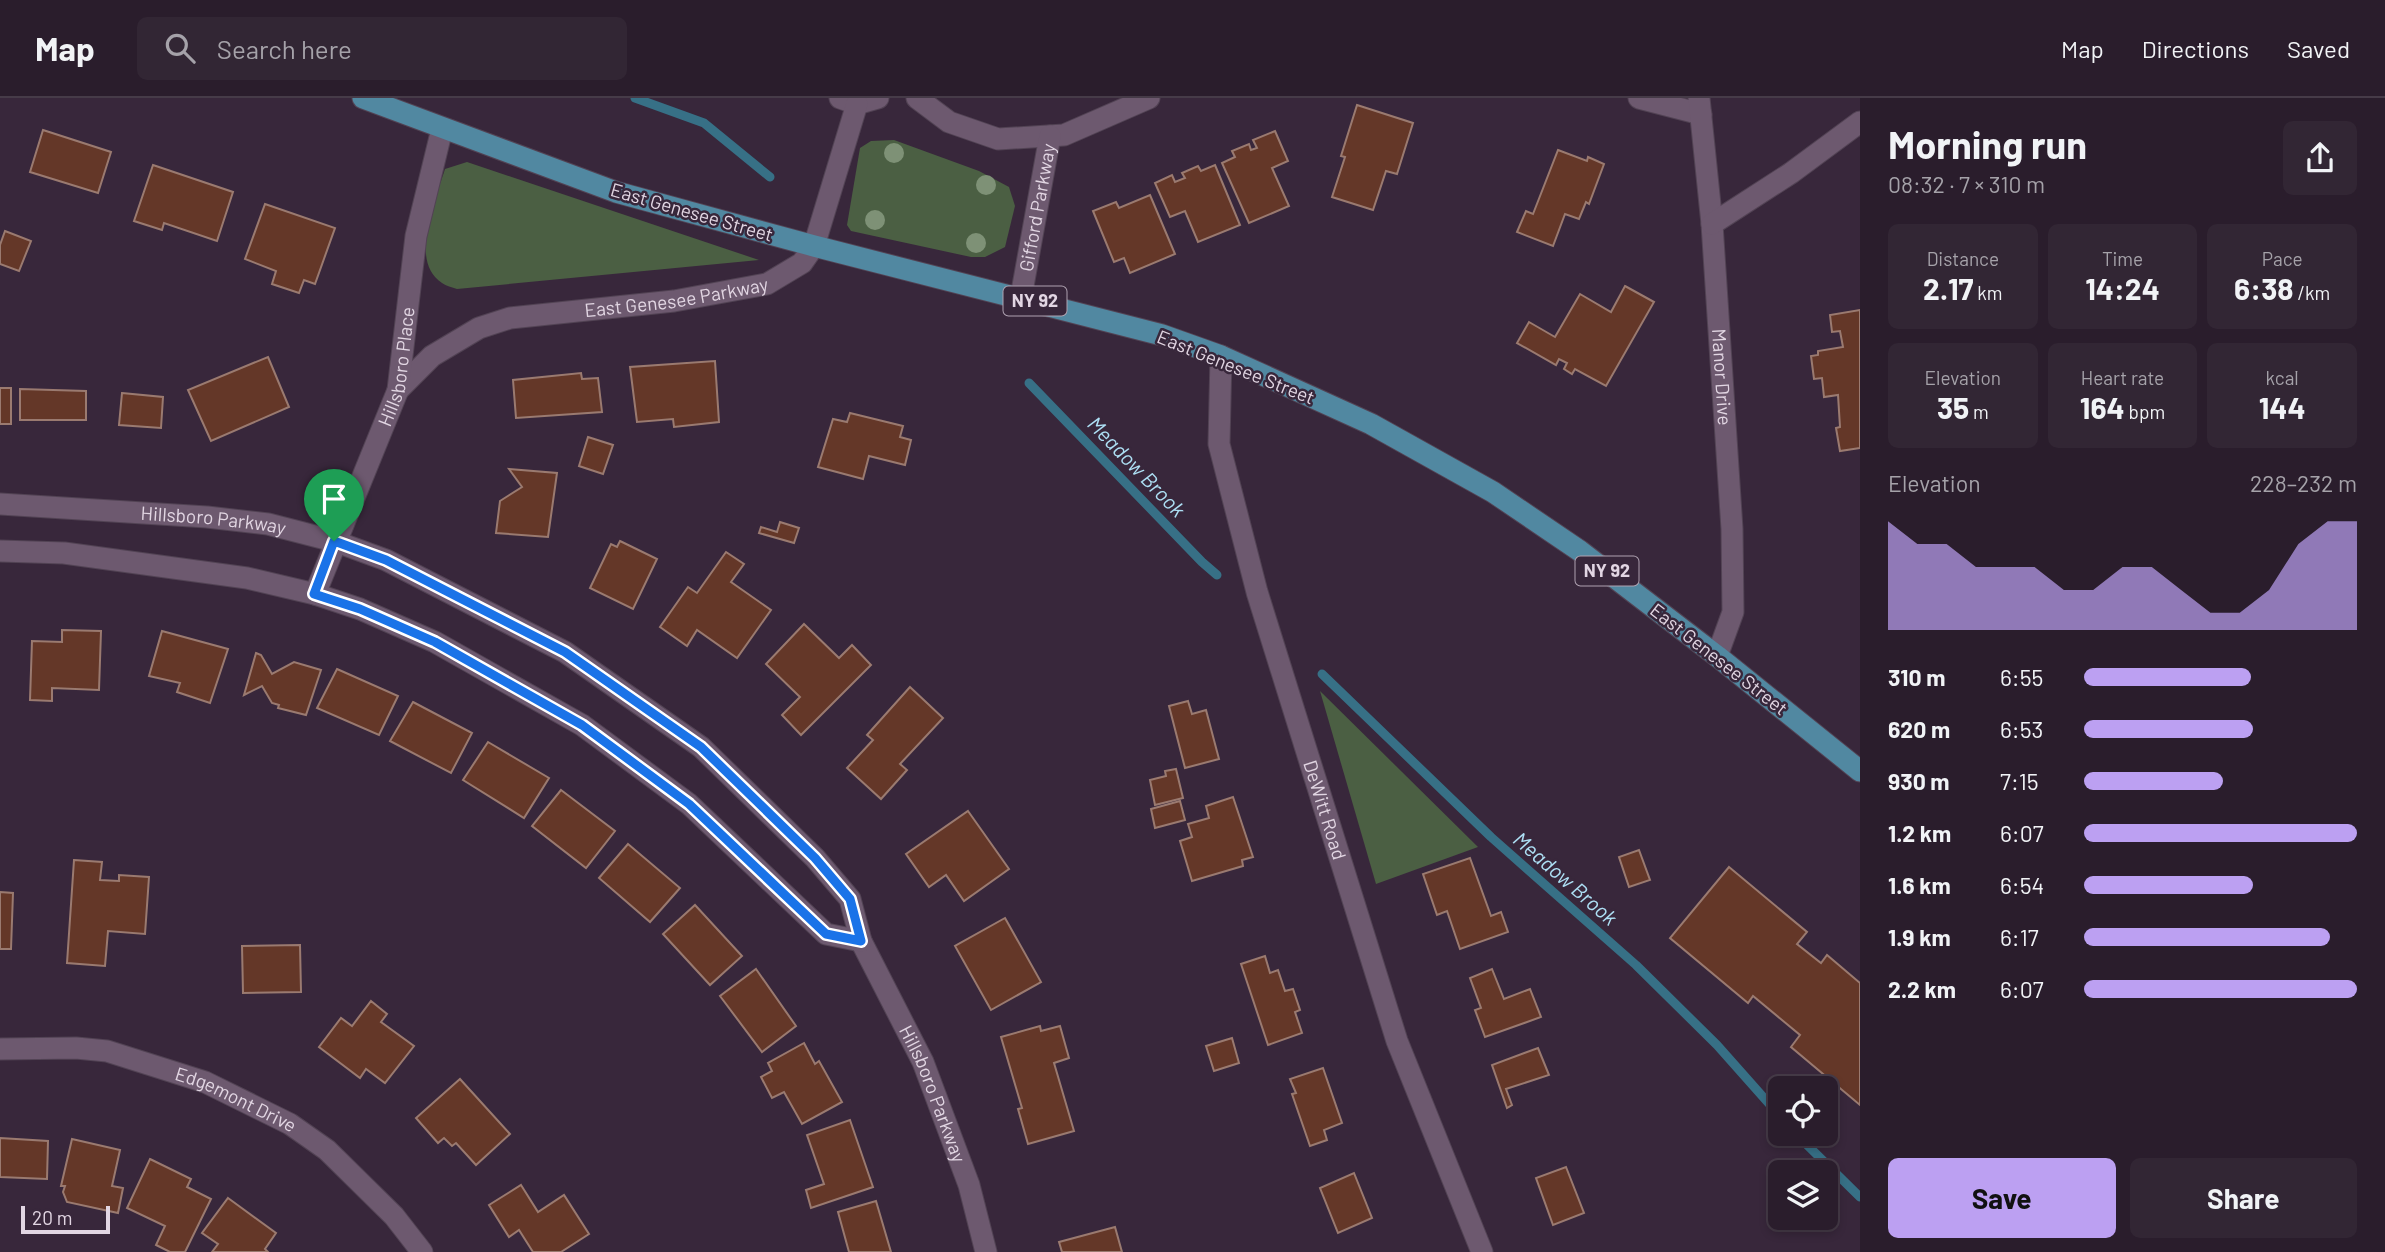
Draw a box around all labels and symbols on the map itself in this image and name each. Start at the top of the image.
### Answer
street label: Gifford Parkway [1014,141,1060,273]
street label: East Genesee Street [608,177,776,246]
street label: East Genesee Parkway [583,272,770,321]
road number: NY 92 [1004,286,1066,316]
street label: Hillsboro Place [372,305,419,430]
street label: East Genesee Street [1154,324,1318,409]
street label: Manor Drive [1708,328,1737,426]
water label: Meadow Brook [1083,411,1192,522]
pin [304,469,364,541]
street label: Hillsboro Parkway [140,501,289,539]
road number: NY 92 [1576,556,1638,586]
street label: East Genesee Street [1646,598,1793,719]
street label: DeWitt Road [1299,757,1352,862]
water label: Meadow Brook [1509,826,1624,930]
street label: Hillsboro Parkway [895,1021,972,1165]
street label: Edgemont Drive [172,1061,302,1136]
scale bar [21,1203,110,1235]

